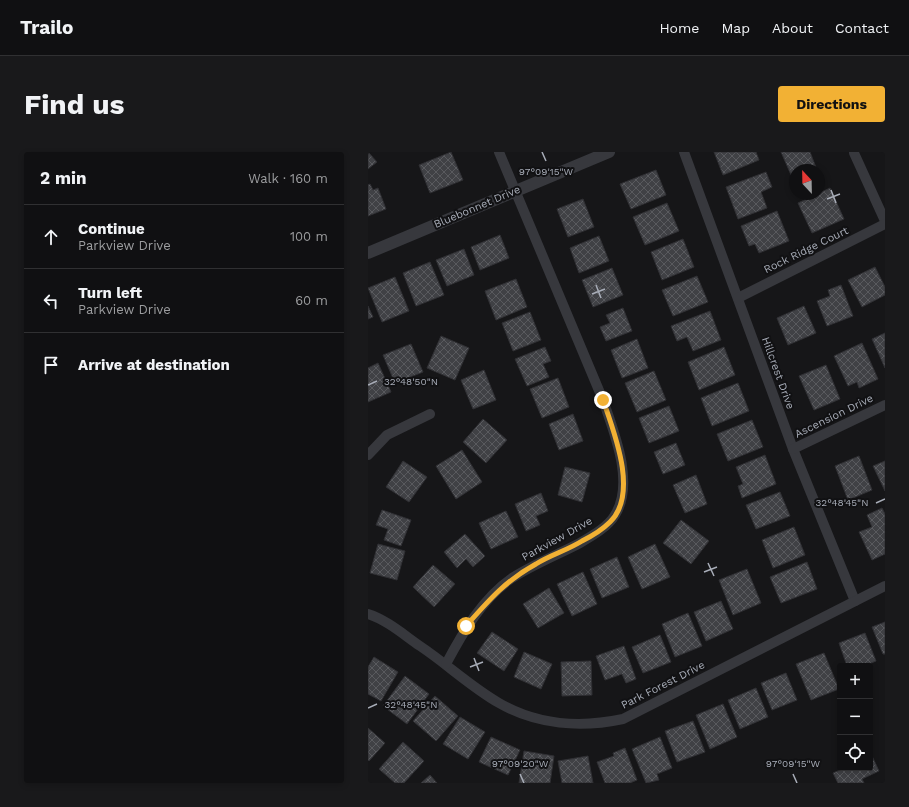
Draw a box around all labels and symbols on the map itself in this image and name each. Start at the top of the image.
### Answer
north arrow [789,164,825,200]
text: 97°09'15"W [519,166,574,177]
street label: Bluebonnet Drive [432,183,522,231]
street label: Rock Ridge Court [762,224,851,276]
street label: Hillcrest Drive [759,335,797,411]
text: 32°48'50"N [384,376,438,387]
route end [594,391,612,409]
street label: Ascension Drive [793,391,875,441]
text: 32°48'45"N [815,497,869,508]
street label: Parkview Drive [519,514,595,564]
route start [457,617,475,635]
street label: Park Forest Drive [619,658,707,712]
text: 32°48'45"N [384,699,438,710]
text: 97°09'20"W [492,758,549,769]
text: 97°09'15"W [766,758,821,769]

